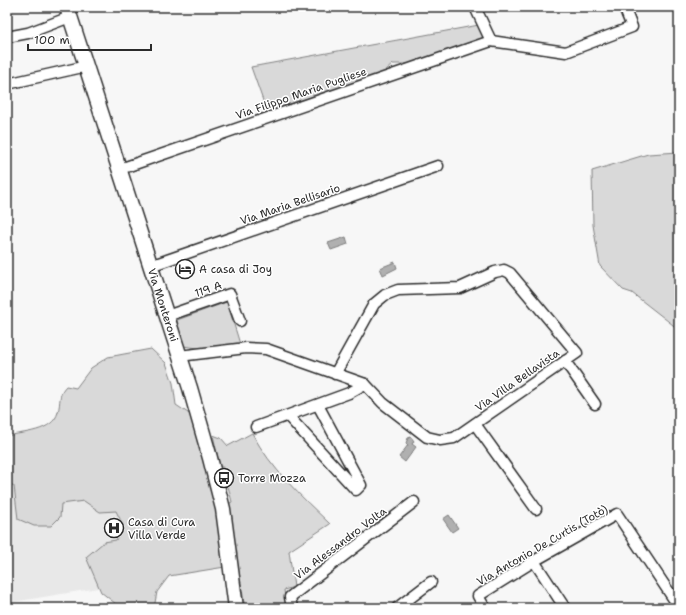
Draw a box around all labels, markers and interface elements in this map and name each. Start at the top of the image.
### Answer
scale bar [28,26,151,52]
text: 100 m [34,32,70,48]
street label: Via Filippo Maria Pugliese [234,64,369,123]
street label: Via Maria Bellisario [238,180,343,229]
hotel icon: A casa di Joy [174,258,196,280]
place label: A casa di Joy [199,262,272,277]
street label: Via Monteroni [144,266,182,344]
street label: 119 A [193,278,224,301]
street label: Via Villa Bellavista [472,346,562,415]
bus stop icon: Torre Mozza [213,467,235,489]
place label: Torre Mozza [238,471,306,486]
street label: Via Antonio De Curtis (Totò) [474,502,611,589]
street label: Via Alessandro Volta [291,504,390,583]
place label: Casa di Cura Villa Verde [128,515,195,543]
hospital icon: Casa di Cura Villa Verde [103,517,125,539]

